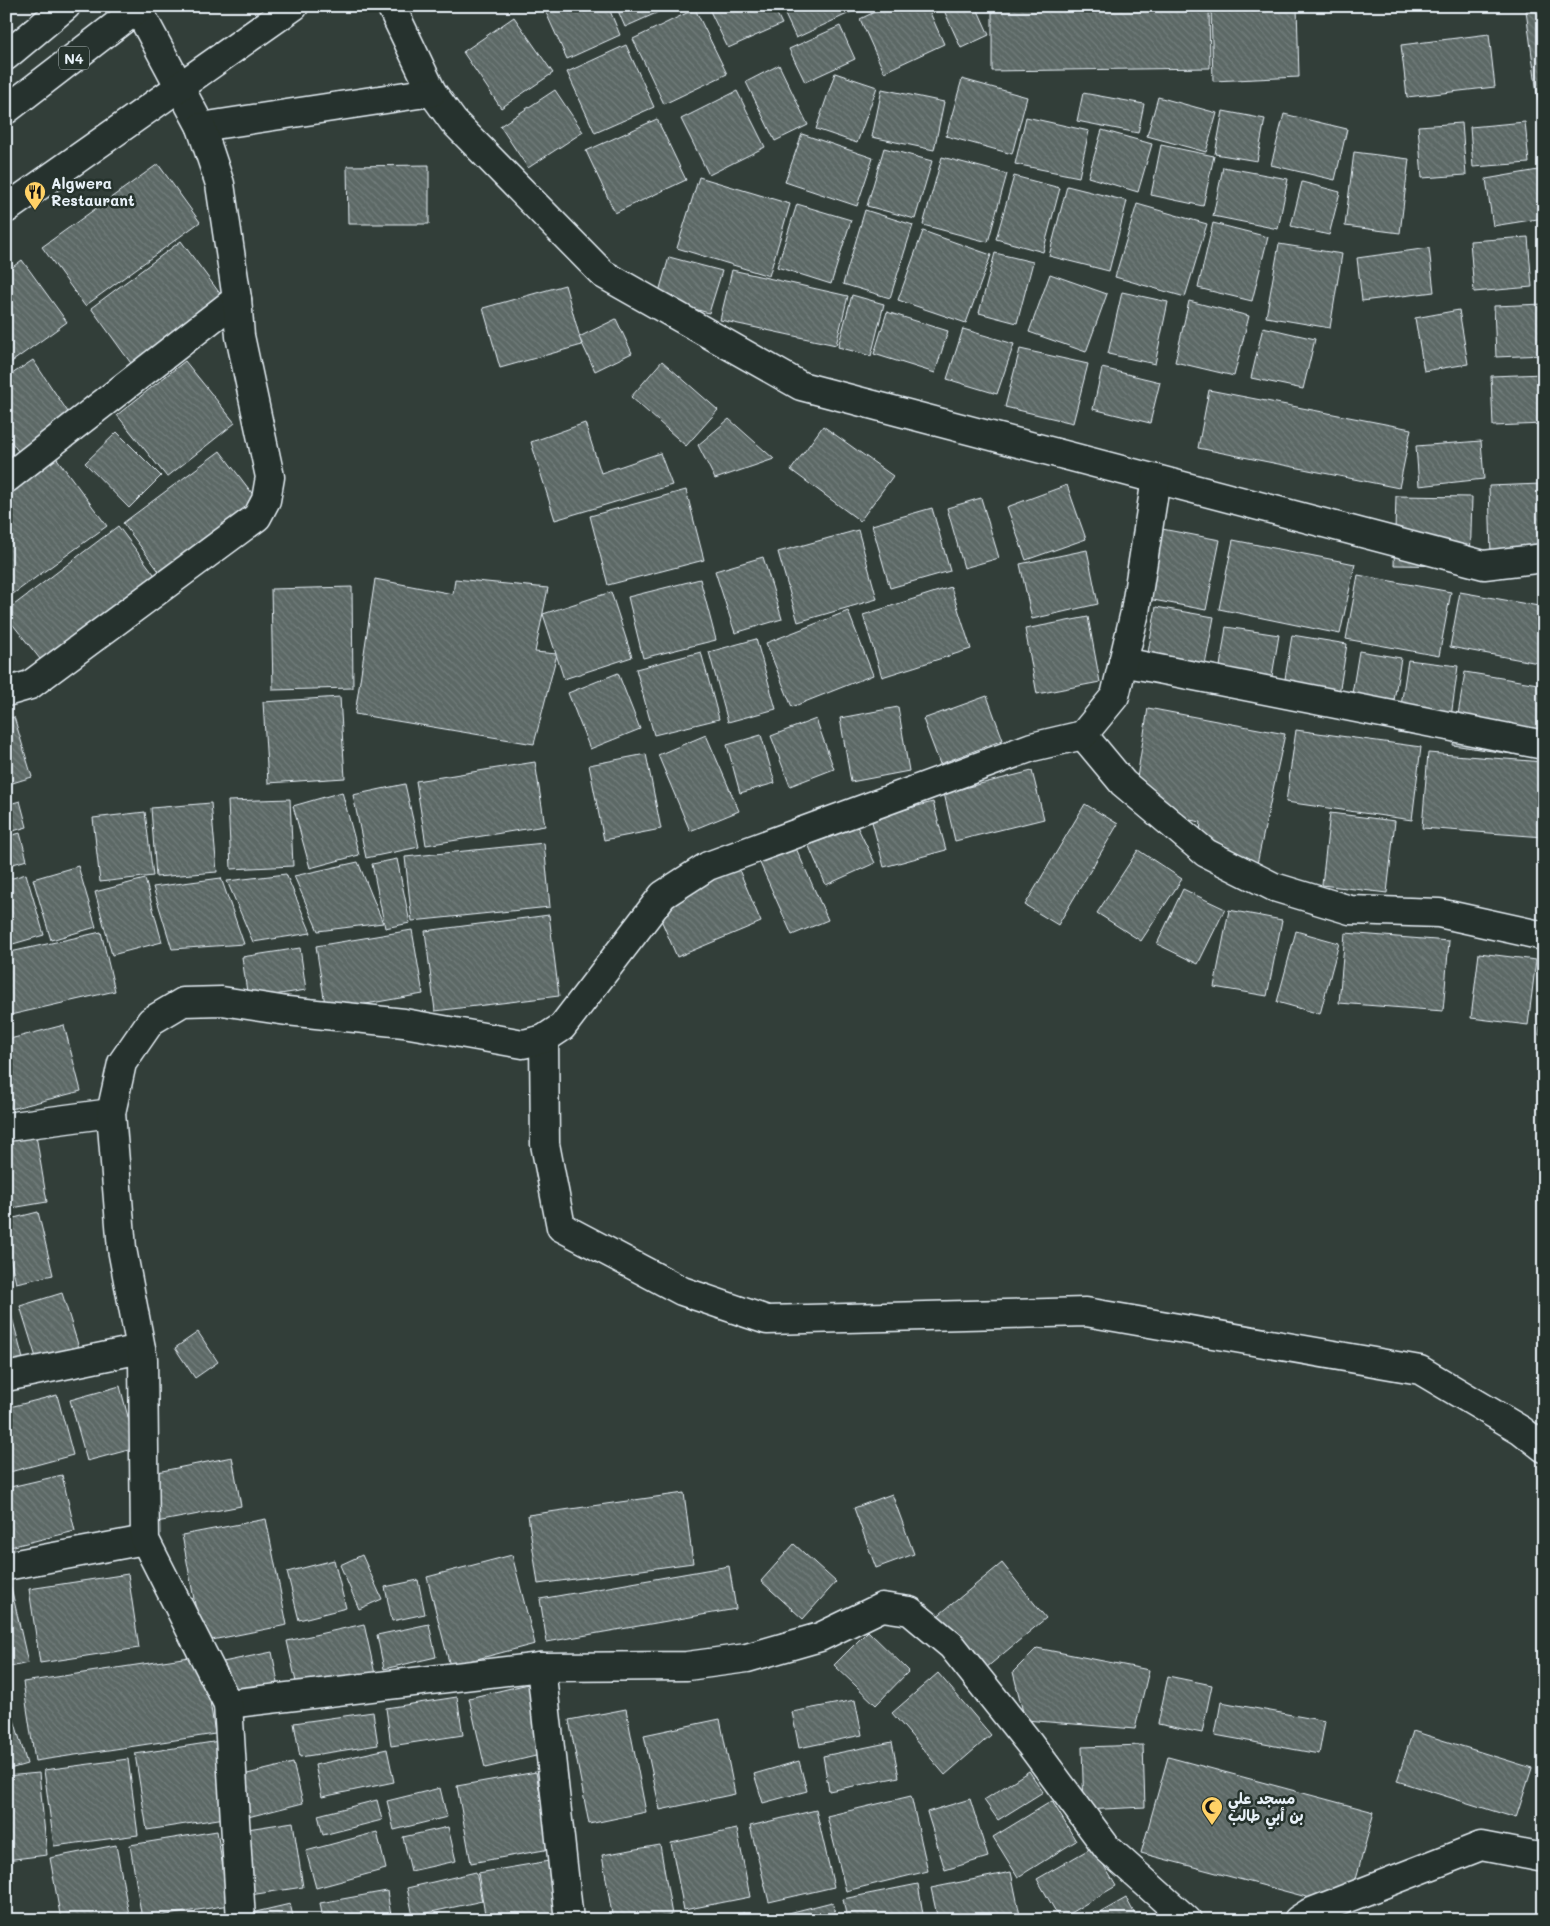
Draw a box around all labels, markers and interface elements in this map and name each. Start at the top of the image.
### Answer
road number: N4 [59,46,89,70]
place label: Algwera Restaurant [51,173,135,210]
restaurant icon: Algwera Restaurant [23,180,47,211]
place label: مسجد علي بن أبي طالب [1228,1788,1304,1830]
mosque icon: مسجد علي بن أبي طالب [1200,1795,1224,1826]

